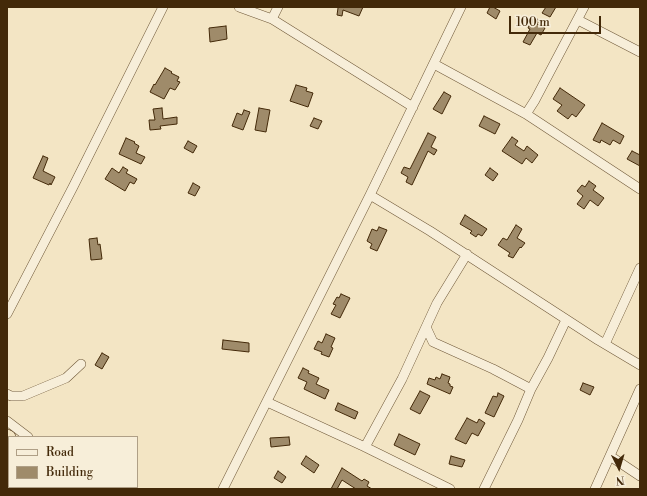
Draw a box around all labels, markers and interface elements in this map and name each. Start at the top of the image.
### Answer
scale bar [511,8,603,34]
text: 100 m [516,15,550,30]
legend [8,436,138,488]
text: Road [46,445,74,460]
north arrow [599,448,639,488]
text: Building [46,465,93,480]
text: N [615,473,625,487]

